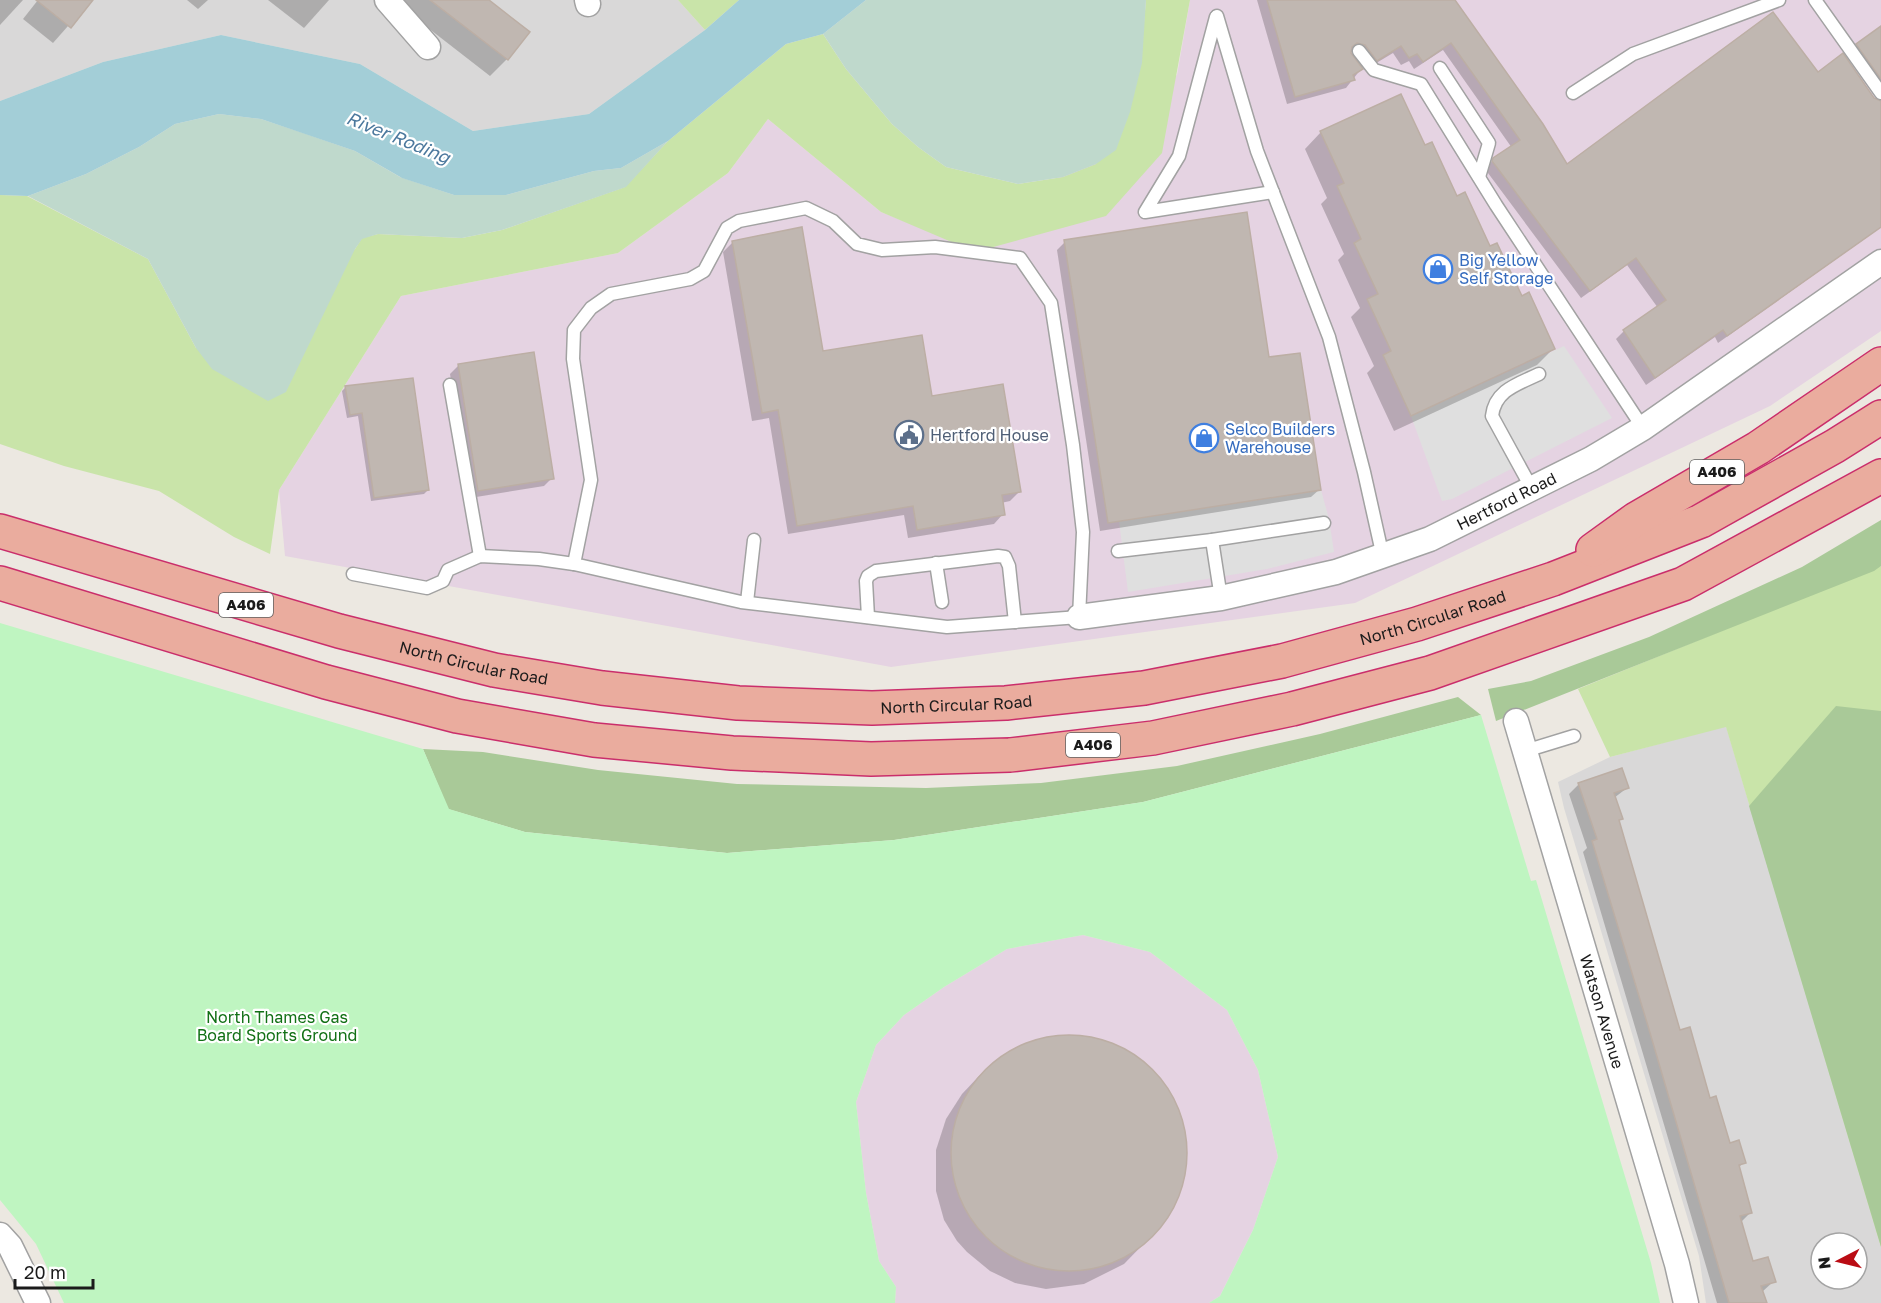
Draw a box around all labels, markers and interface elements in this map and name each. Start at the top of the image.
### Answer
water label: River Roding [343,106,455,169]
place label: Big Yellow Self Storage [1459,250,1553,288]
shop icon: Big Yellow Self Storage [1422,253,1454,285]
public building icon: Hertford House [893,419,925,451]
place label: Selco Builders Warehouse [1225,419,1335,457]
shop icon: Selco Builders Warehouse [1188,422,1220,454]
place label: Hertford House [930,425,1049,445]
road number: A406 [1690,460,1744,484]
street label: Hertford Road [1453,468,1560,534]
street label: North Circular Road [1357,585,1508,649]
road number: A406 [219,593,273,617]
street label: North Circular Road [397,637,550,689]
street label: North Circular Road [880,690,1033,718]
road number: A406 [1066,733,1120,757]
street label: Watson Avenue [1576,952,1629,1071]
park label: North Thames Gas Board Sports Ground [197,1007,357,1045]
north arrow [1809,1231,1869,1291]
scale bar [15,1252,93,1290]
text: N [1813,1256,1835,1270]
text: 20 m [24,1261,66,1283]

